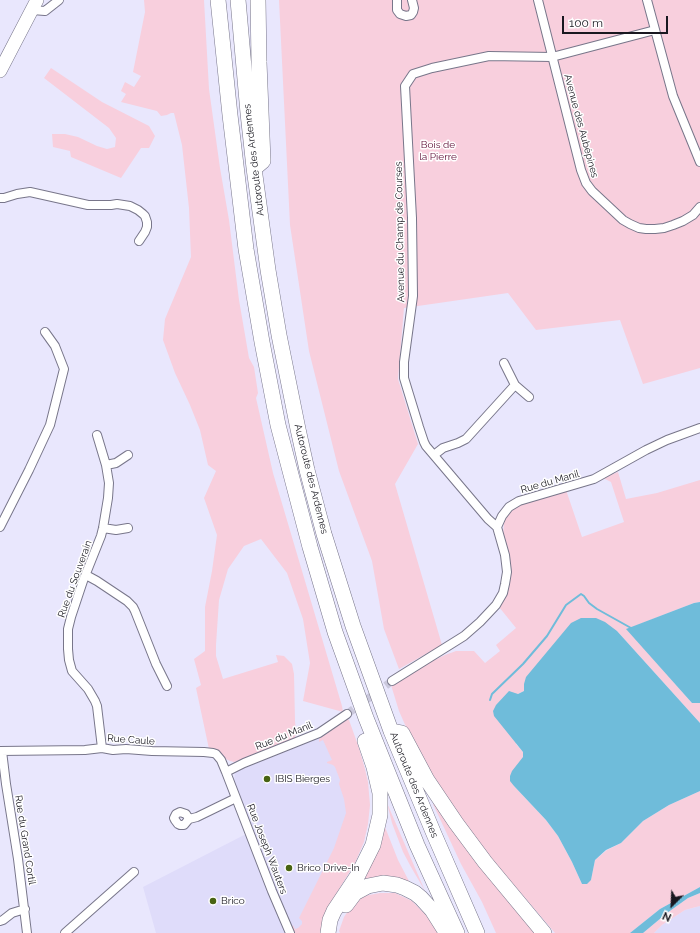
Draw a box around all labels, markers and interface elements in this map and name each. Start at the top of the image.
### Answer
scale bar [564,8,670,34]
text: 100 m [569,16,603,30]
street label: Avenue des Aubépines [561,73,601,179]
street label: Autoroute des Ardennes [241,103,267,217]
park label: Bois de la Pierre [419,139,457,162]
street label: Avenue du Champ de Courses [393,161,407,303]
street label: Autoroute des Ardennes [292,423,330,535]
street label: Rue du Manil [519,468,581,496]
street label: Rue du Souverain [55,539,95,619]
street label: Rue du Manil [254,719,314,753]
street label: Autoroute des Ardennes [387,730,441,840]
street label: Rue Caule [107,732,155,748]
place label: IBIS Bierges [275,773,330,785]
marker: IBIS Bierges [262,774,272,784]
street label: Rue du Grand Cortil [12,794,38,886]
street label: Rue Joseph Wauters [244,802,290,896]
place label: Brico Drive-In [297,862,360,874]
marker: Brico Drive-In [284,863,294,873]
north arrow [652,885,692,925]
place label: Brico [221,895,245,907]
marker: Brico [208,896,218,906]
text: N [660,909,673,924]

